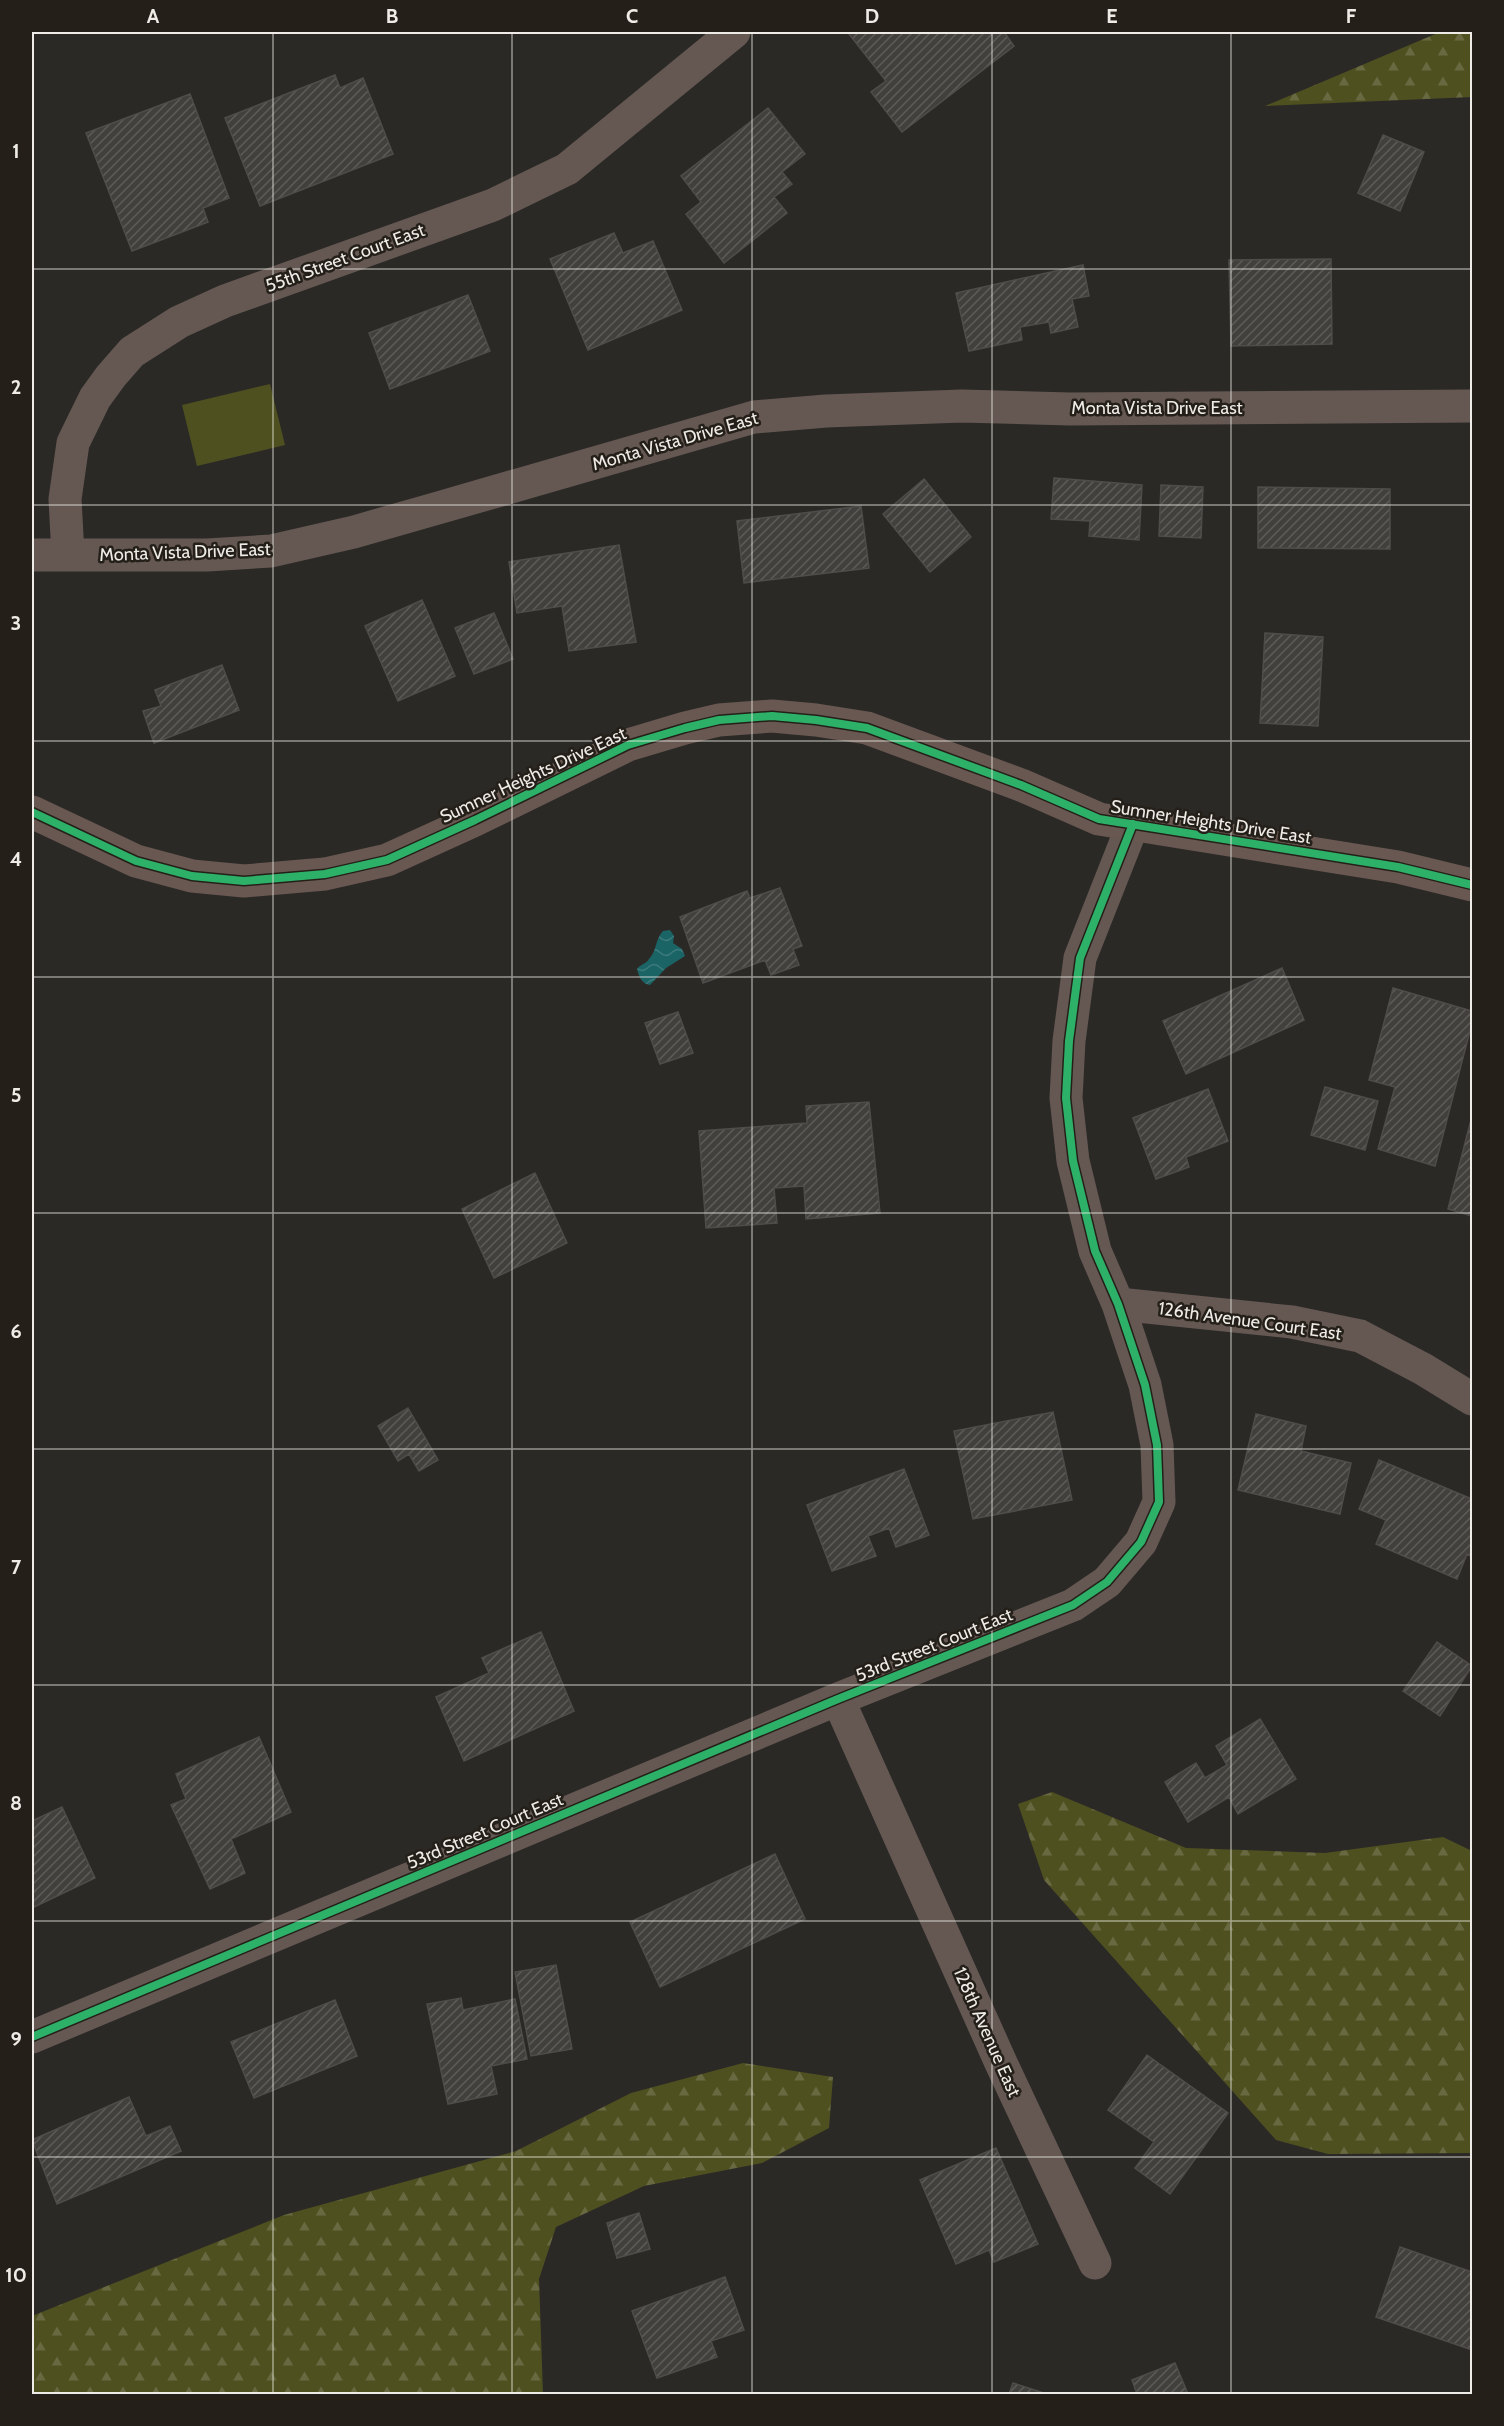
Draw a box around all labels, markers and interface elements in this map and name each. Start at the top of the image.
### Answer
text: A [147,4,160,28]
text: B [386,4,398,28]
text: C [626,4,638,28]
text: D [865,4,879,28]
text: E [1106,4,1118,28]
text: F [1346,4,1357,28]
text: 1 [12,139,20,163]
street label: 55th Street Court East [262,219,428,297]
text: 2 [11,375,21,399]
street label: Monta Vista Drive East [1071,397,1243,419]
street label: Monta Vista Drive East [590,407,760,475]
street label: Monta Vista Drive East [99,538,271,566]
text: 3 [11,611,21,635]
street label: Sumner Heights Drive East [436,722,630,828]
street label: Sumner Heights Drive East [1109,795,1313,849]
text: 4 [10,847,22,871]
text: 5 [11,1083,21,1107]
street label: 126th Avenue Court East [1157,1297,1343,1345]
text: 6 [10,1319,22,1343]
text: 7 [11,1555,22,1579]
street label: 53rd Street Court East [852,1603,1016,1687]
street label: 53rd Street Court East [404,1788,566,1874]
text: 8 [10,1791,22,1815]
street label: 128th Avenue East [949,1964,1025,2100]
text: 9 [10,2027,22,2051]
text: 10 [5,2263,27,2287]

